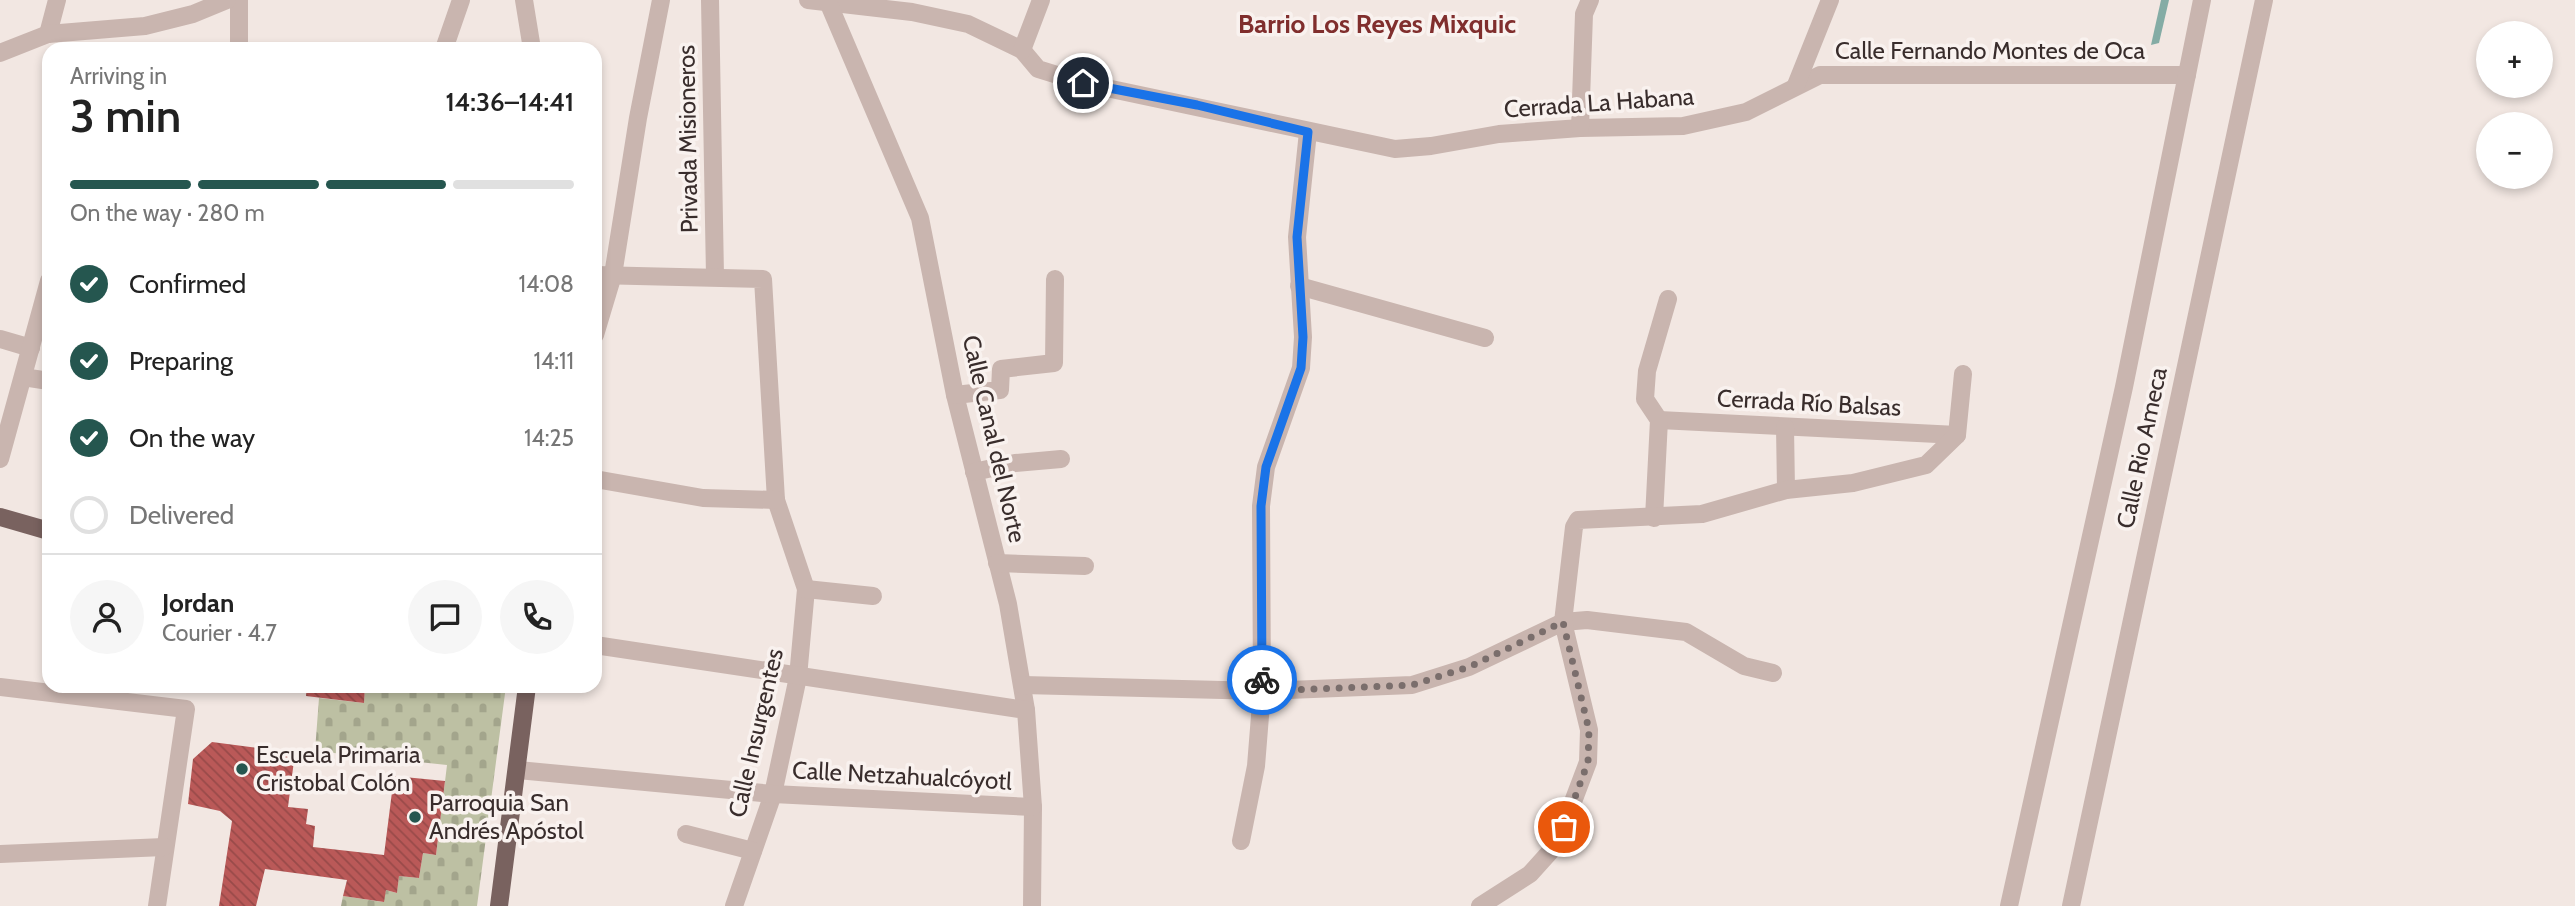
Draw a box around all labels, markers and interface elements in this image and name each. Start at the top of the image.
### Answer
district label: Barrio Los Reyes Mixquic [1238,8,1516,40]
map controls [2476,21,2553,189]
button: + [2476,21,2553,98]
street label: Calle Fernando Montes de Oca [1835,36,2145,65]
street label: Privada Misioneros [671,45,704,233]
pin [1053,53,1113,113]
text: Arriving in [70,62,167,90]
icon: home [1064,64,1102,102]
street label: Cerrada La Habana [1503,81,1695,124]
text: 14:36–14:41 [445,86,574,118]
text: 3 min [70,88,181,144]
button: − [2476,112,2553,189]
text: On the way · 280 m [70,199,265,227]
icon: check [70,265,108,303]
text: Confirmed [129,268,246,300]
text: 14:08 [518,270,574,298]
street label: Calle Canal del Norte [957,332,1032,545]
icon: check [70,342,108,380]
text: Preparing [129,345,233,377]
text: 14:11 [533,347,574,375]
street label: Calle Rio Ameca [2110,364,2173,531]
street label: Cerrada Río Balsas [1716,383,1902,422]
icon: check [70,419,108,457]
text: On the way [129,422,255,454]
text: 14:25 [524,424,574,452]
text: Delivered [129,499,234,531]
button: person [70,580,144,654]
button: chat [408,580,482,654]
button: phone [500,580,574,654]
text: Jordan [162,587,234,619]
text: Courier · 4.7 [162,619,277,647]
courier [1227,645,1297,715]
street label: Calle Insurgentes [722,646,789,820]
icon: bike [1243,661,1281,699]
place label: Escuela Primaria Cristobal Colón [256,740,421,797]
street label: Calle Netzahualcóyotl [791,755,1013,796]
marker: Escuela Primaria Cristobal Colón [234,761,250,777]
place label: Parroquia San Andrés Apóstol [429,788,584,845]
pin [1534,797,1594,857]
icon: bag [1545,808,1583,846]
marker: Parroquia San Andrés Apóstol [407,809,423,825]

